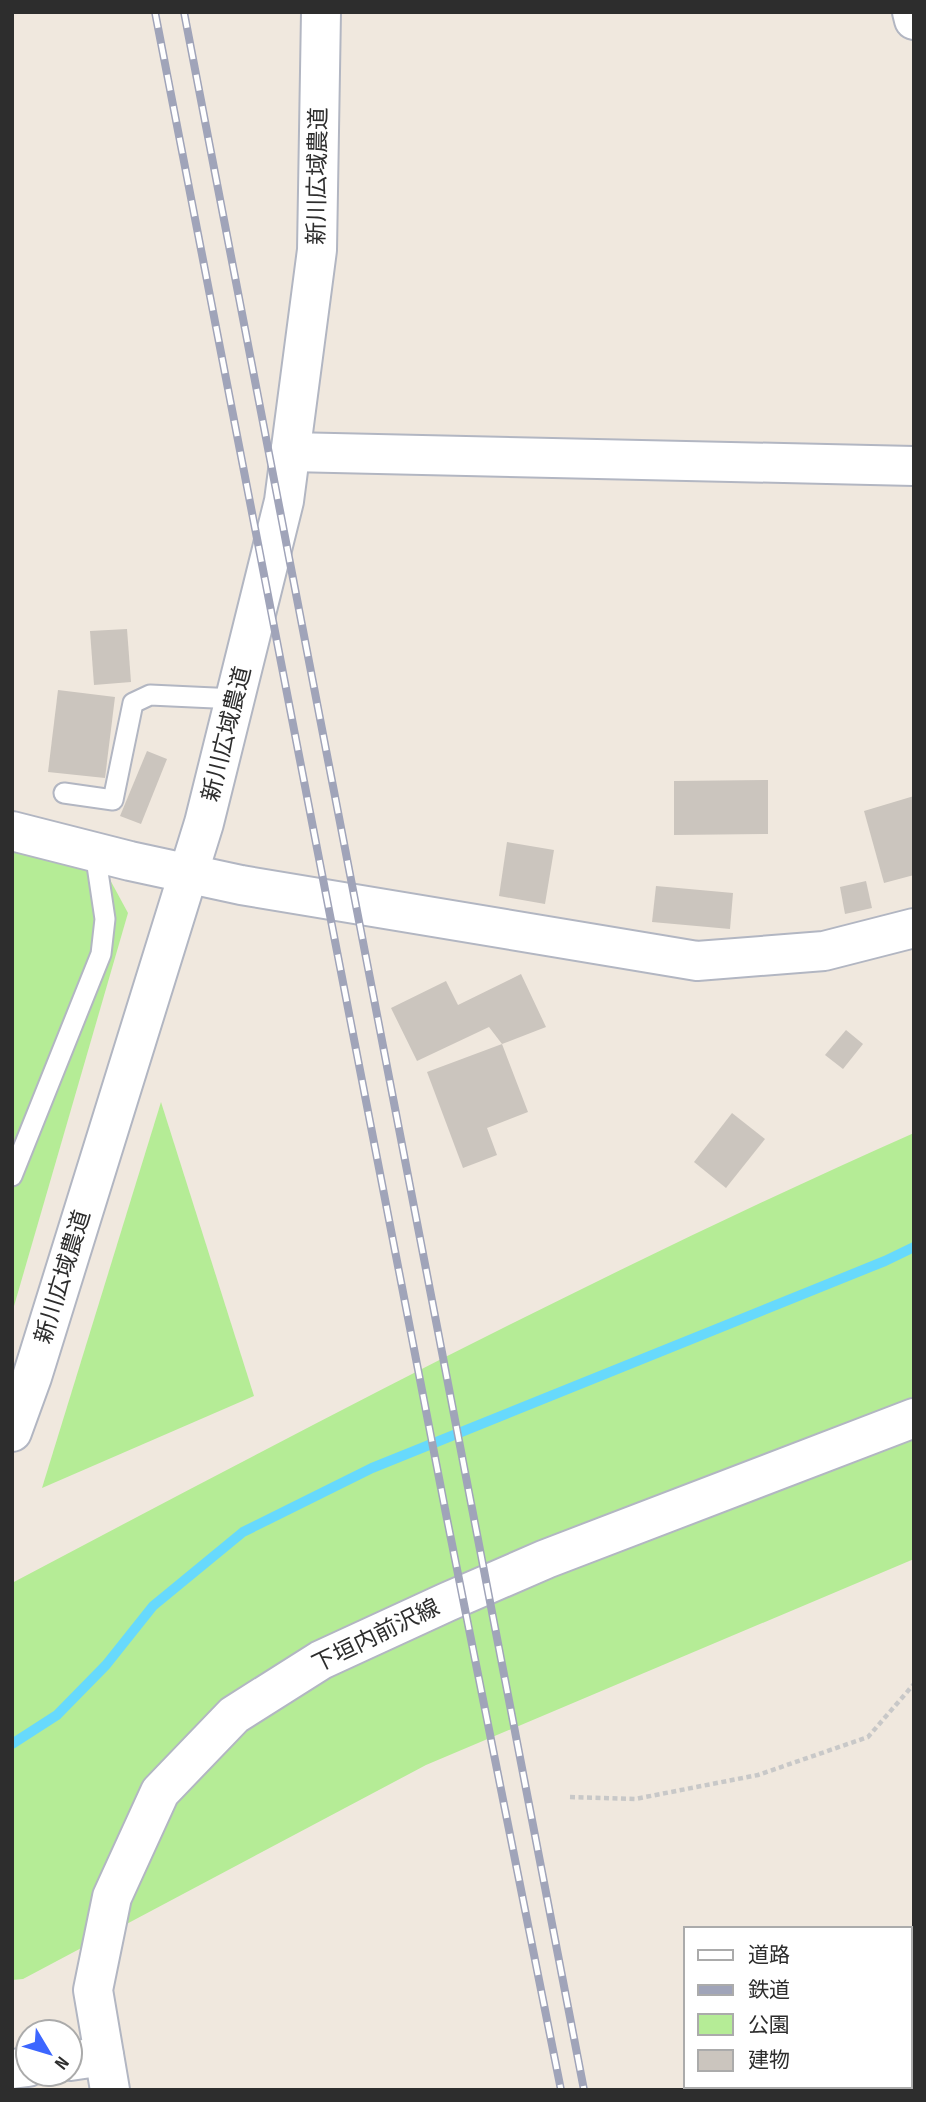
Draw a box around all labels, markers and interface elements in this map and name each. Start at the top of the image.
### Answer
street label: 新川広域農道 [303,107,333,245]
street label: 新川広域農道 [197,664,257,804]
street label: 新川広域農道 [29,1207,97,1347]
street label: 下垣内前沢線 [308,1593,444,1679]
legend [684,1927,912,2088]
text: 道路 [748,1943,790,1968]
text: 鉄道 [748,1978,790,2003]
text: 公園 [748,2013,790,2038]
north arrow [14,2018,84,2088]
text: 建物 [748,2048,790,2073]
text: N [49,2051,73,2074]

